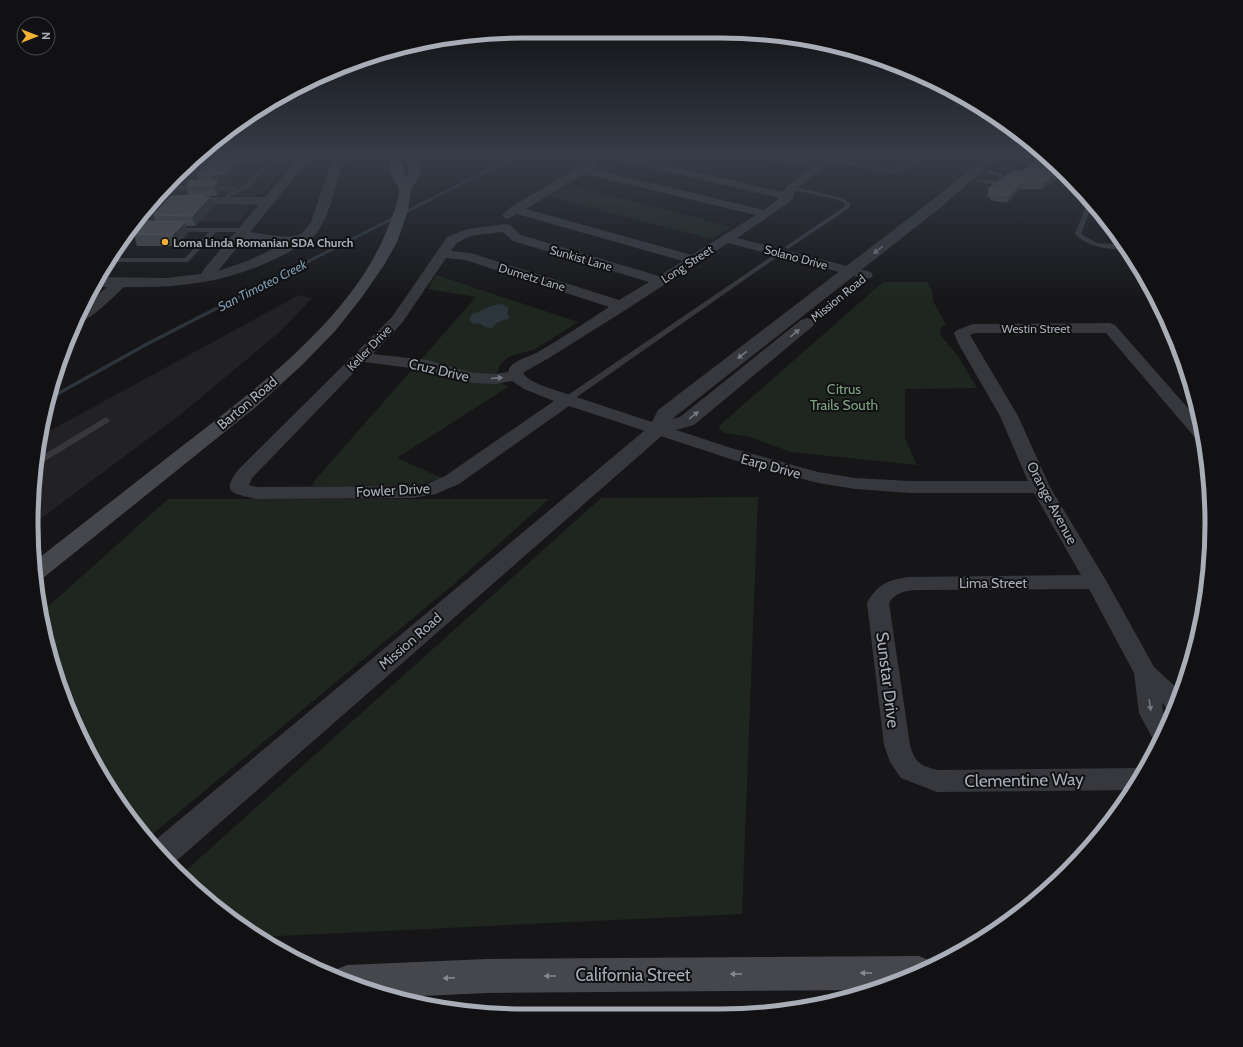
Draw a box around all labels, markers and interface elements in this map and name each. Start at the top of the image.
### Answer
north arrow [16,16,56,56]
text: N [39,32,53,40]
place label: Loma Linda Romanian SDA Church [173,235,353,250]
marker: Loma Linda Romanian SDA Church [160,237,170,247]
street label: Solano Drive [763,241,829,273]
street label: Sunkist Lane [548,242,614,274]
street label: Long Street [658,242,716,286]
one-way arrow [872,246,883,254]
water label: San Timoteo Creek [215,255,310,314]
street label: Dumetz Lane [497,260,567,294]
street label: Mission Road [807,271,869,325]
street label: Westin Street [1002,321,1070,336]
street label: Keller Drive [344,322,394,374]
one-way arrow [789,329,800,338]
one-way arrow [736,351,747,360]
street label: Cruz Drive [407,354,471,386]
street label: Barton Road [213,373,281,433]
one-way arrow [491,375,503,382]
park label: Citrus Trails South [810,380,878,414]
one-way arrow [688,411,699,420]
street label: Earp Drive [739,449,803,483]
street label: Orange Avenue [1023,458,1081,548]
street label: Fowler Drive [356,479,430,501]
street label: Lima Street [959,574,1027,592]
street label: Mission Road [375,609,445,673]
street label: Sunstar Drive [872,631,904,729]
one-way arrow [1147,699,1153,711]
street label: Clementine Way [964,769,1084,791]
street label: California Street [575,965,691,985]
one-way arrow [859,970,872,976]
one-way arrow [729,971,742,977]
one-way arrow [543,973,556,979]
one-way arrow [443,974,455,981]

